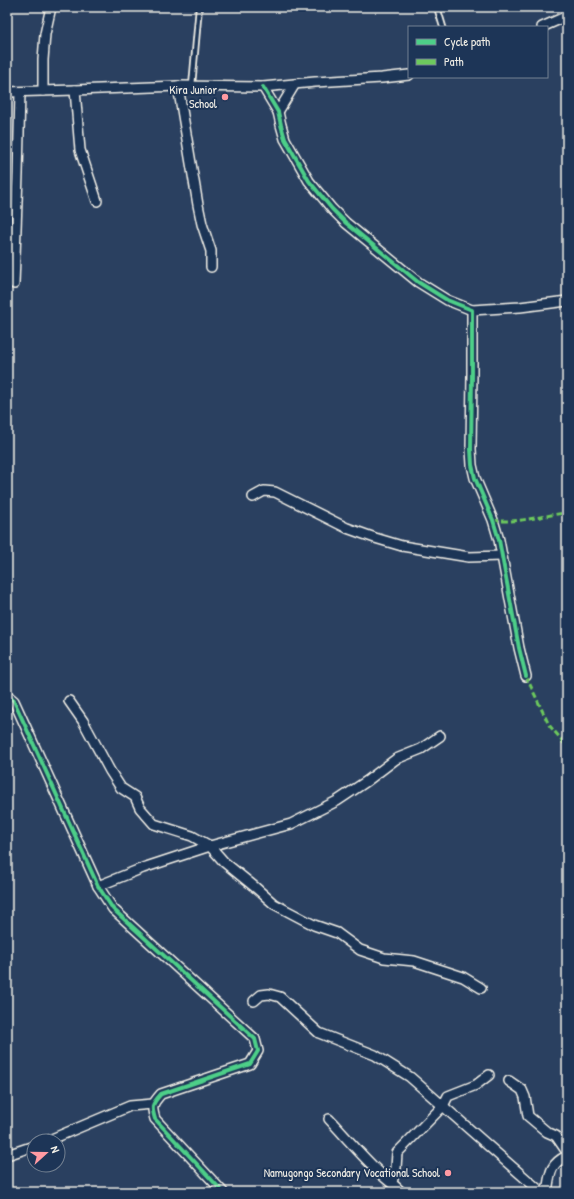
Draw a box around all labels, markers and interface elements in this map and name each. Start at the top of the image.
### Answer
legend [408,26,548,78]
text: Cycle path [444,33,490,50]
text: Path [444,53,464,70]
place label: Kira Junior School [169,81,218,112]
marker: Kira Junior School [220,92,230,102]
north arrow [26,1133,66,1173]
text: N [48,1144,63,1155]
place label: Namugongo Secondary Vocational School [264,1164,441,1181]
marker: Namugongo Secondary Vocational School [443,1168,453,1178]

